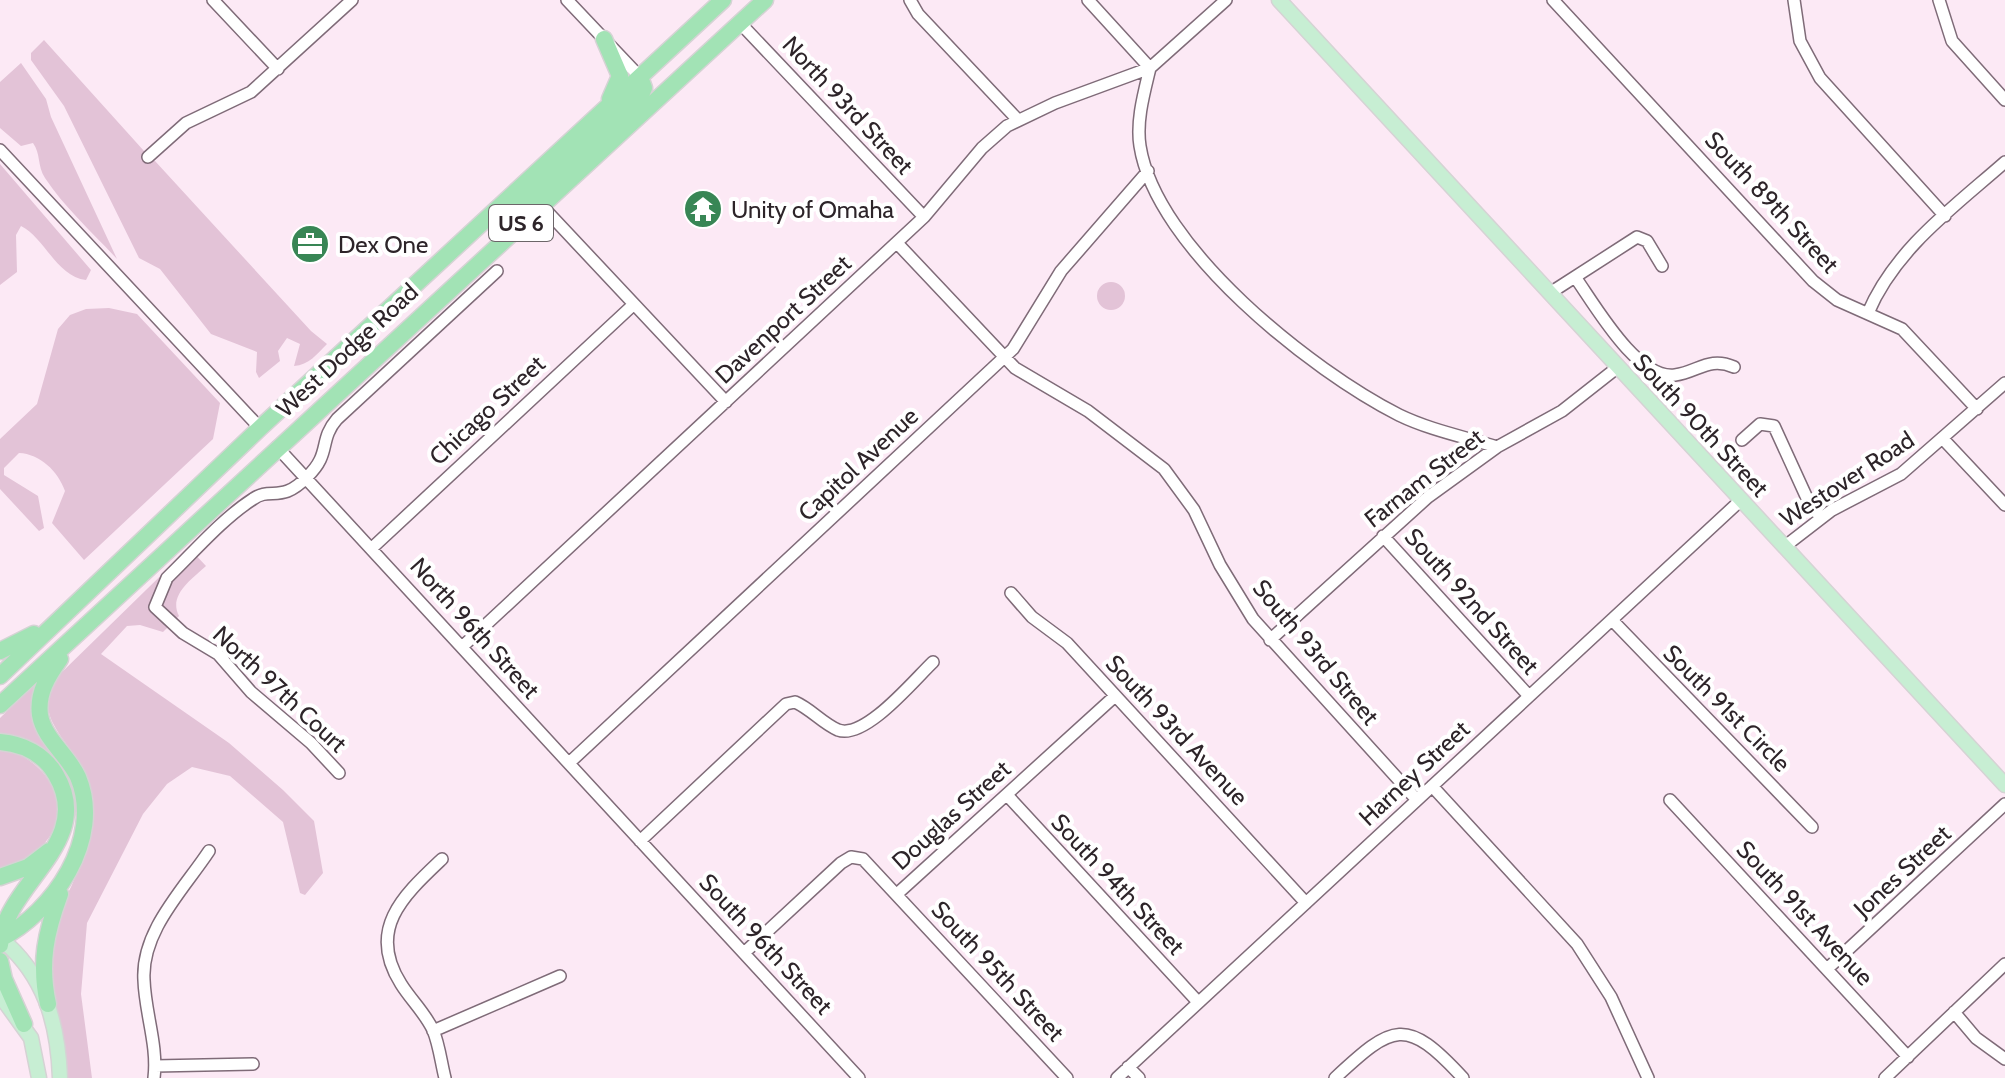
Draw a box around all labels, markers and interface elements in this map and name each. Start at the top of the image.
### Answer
street label: North 93rd Street [777,30,919,180]
street label: South 89th Street [1699,125,1845,279]
temple icon: Unity of Omaha [682,188,724,230]
place label: Unity of Omaha [731,195,894,224]
road number: US 6 [489,205,553,241]
office icon: Dex One [289,223,331,265]
place label: Dex One [338,230,428,259]
street label: Davenport Street [709,249,857,389]
street label: West Dodge Road [270,277,424,423]
street label: South 90th Street [1627,348,1775,502]
street label: Chicago Street [423,349,551,471]
street label: Capitol Avenue [792,401,924,527]
street label: Farnam Street [1359,422,1489,534]
street label: Westover Road [1775,425,1919,533]
street label: South 92nd Street [1399,522,1545,680]
street label: North 96th Street [404,552,546,704]
street label: South 93rd Street [1247,574,1385,730]
street label: North 97th Court [207,620,353,758]
street label: South 91st Circle [1657,638,1797,778]
street label: South 93rd Avenue [1100,649,1254,811]
street label: Harney Street [1353,714,1475,832]
street label: Douglas Street [886,754,1016,876]
street label: South 94th Street [1045,808,1191,960]
street label: Jones Street [1847,819,1956,924]
street label: South 91st Avenue [1731,835,1879,991]
street label: South 96th Street [693,868,839,1020]
street label: South 95th Street [926,895,1070,1047]

